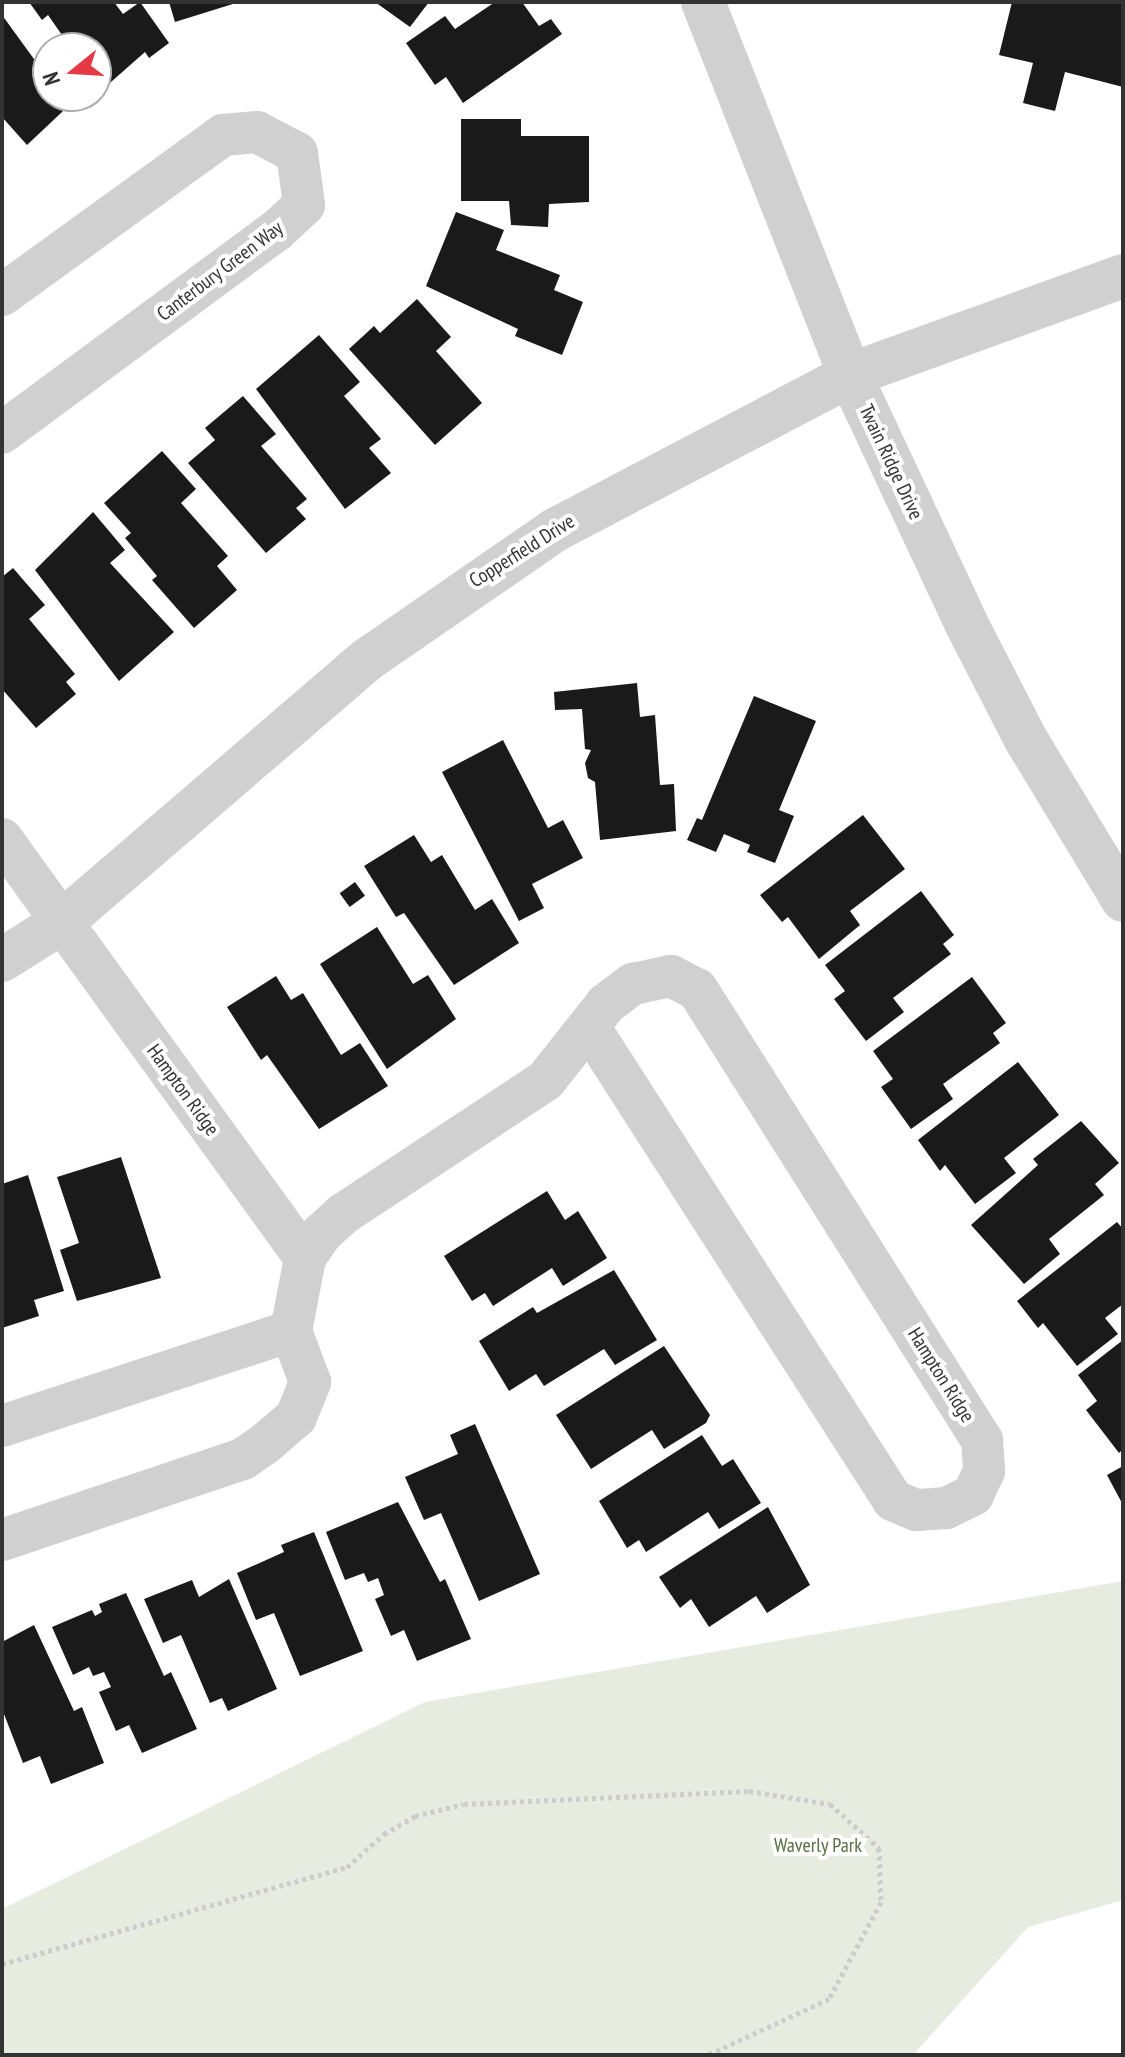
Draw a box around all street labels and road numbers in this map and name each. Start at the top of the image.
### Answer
street label: Canterbury Green Way [152,216,288,326]
street label: Twain Ridge Drive [854,401,928,523]
street label: Copperfield Drive [465,509,579,593]
street label: Hampton Ridge [142,1040,224,1140]
street label: Hampton Ridge [902,1323,980,1427]

